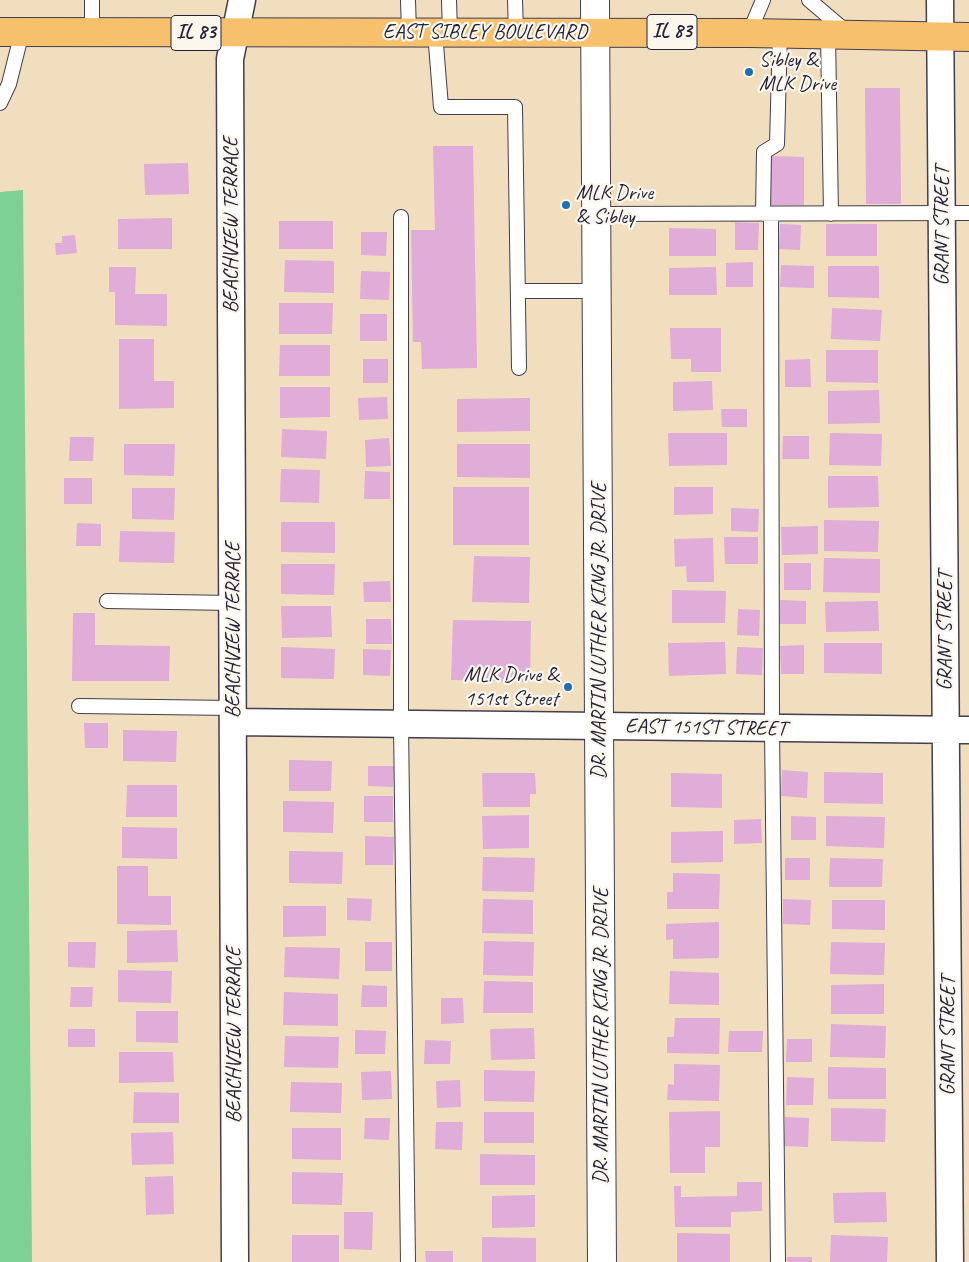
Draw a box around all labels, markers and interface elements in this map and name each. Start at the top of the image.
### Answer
road number: IL 83 [171,15,221,50]
road number: IL 83 [647,15,697,50]
street label: EAST SIBLEY BOULEVARD [383,19,587,45]
place label: Sibley & MLK Drive [759,47,836,97]
marker: Sibley & MLK Drive [743,66,755,78]
street label: BEACHVIEW TERRACE [218,137,244,313]
street label: GRANT STREET [929,166,955,286]
place label: MLK Drive & Sibley [576,180,653,230]
marker: MLK Drive & Sibley [560,199,572,211]
street label: DR. MARTIN LUTHER KING JR. DRIVE [586,483,612,779]
street label: BEACHVIEW TERRACE [220,542,246,718]
street label: GRANT STREET [932,571,958,691]
place label: MLK Drive & 151st Street [464,662,558,712]
marker: MLK Drive & 151st Street [562,681,574,693]
street label: EAST 151ST STREET [625,714,787,742]
street label: DR. MARTIN LUTHER KING JR. DRIVE [588,888,614,1184]
street label: BEACHVIEW TERRACE [221,947,247,1123]
street label: GRANT STREET [935,976,961,1096]

